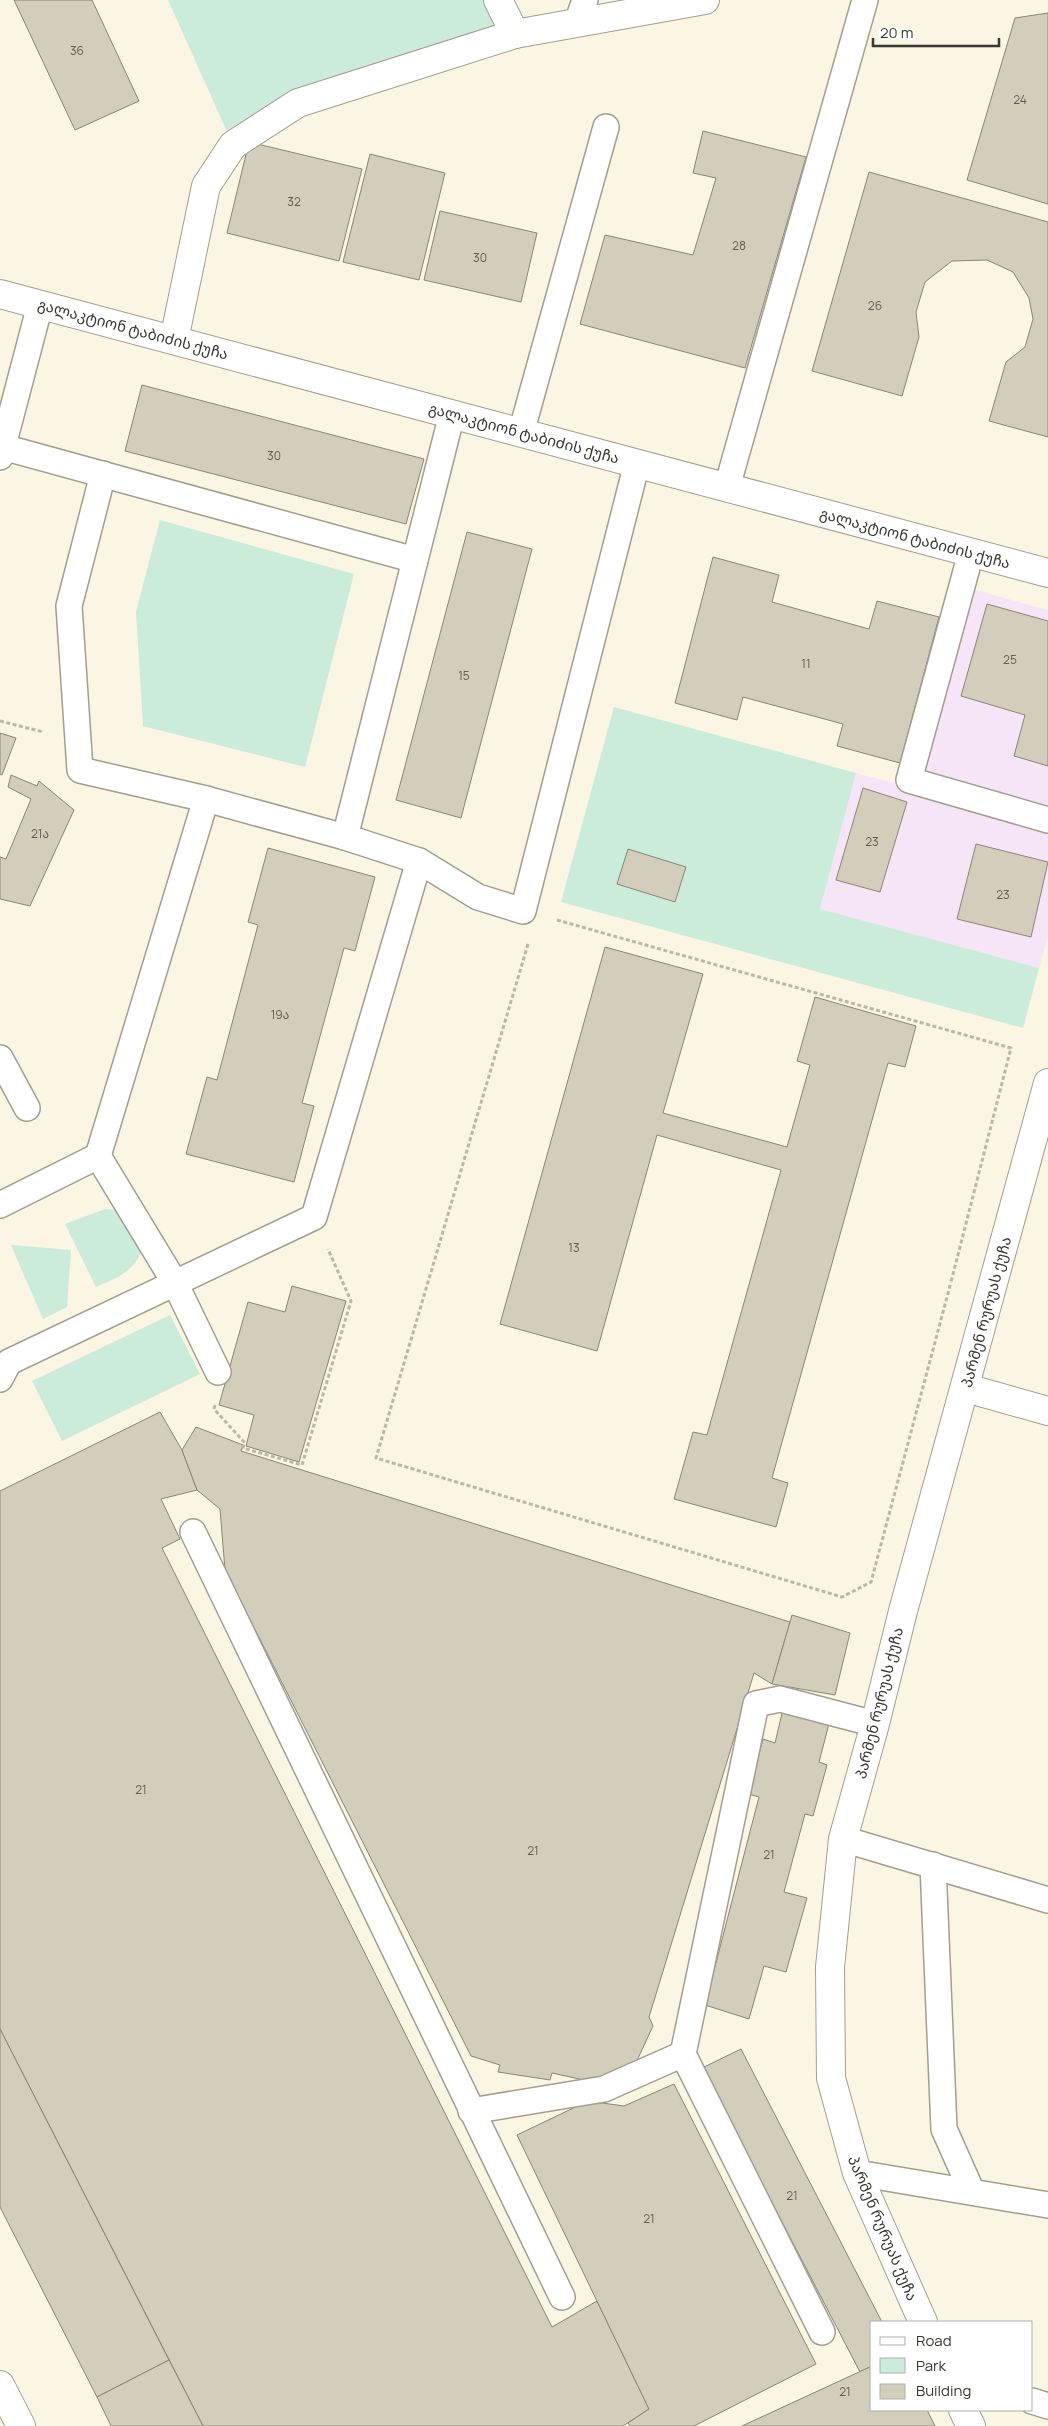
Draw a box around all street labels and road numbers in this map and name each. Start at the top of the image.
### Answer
street label: გალაკტიონ ტაბიძის ქუჩა [35,293,231,365]
street label: გალაკტიონ ტაბიძის ქუჩა [426,397,622,469]
street label: გალაკტიონ ტაბიძის ქუჩა [817,502,1013,574]
street label: პარმენ რურუას ქუჩა [956,1234,1016,1390]
street label: პარმენ რურუას ქუჩა [850,1625,908,1781]
street label: პარმენ რურუას ქუჩა [843,2152,923,2304]

